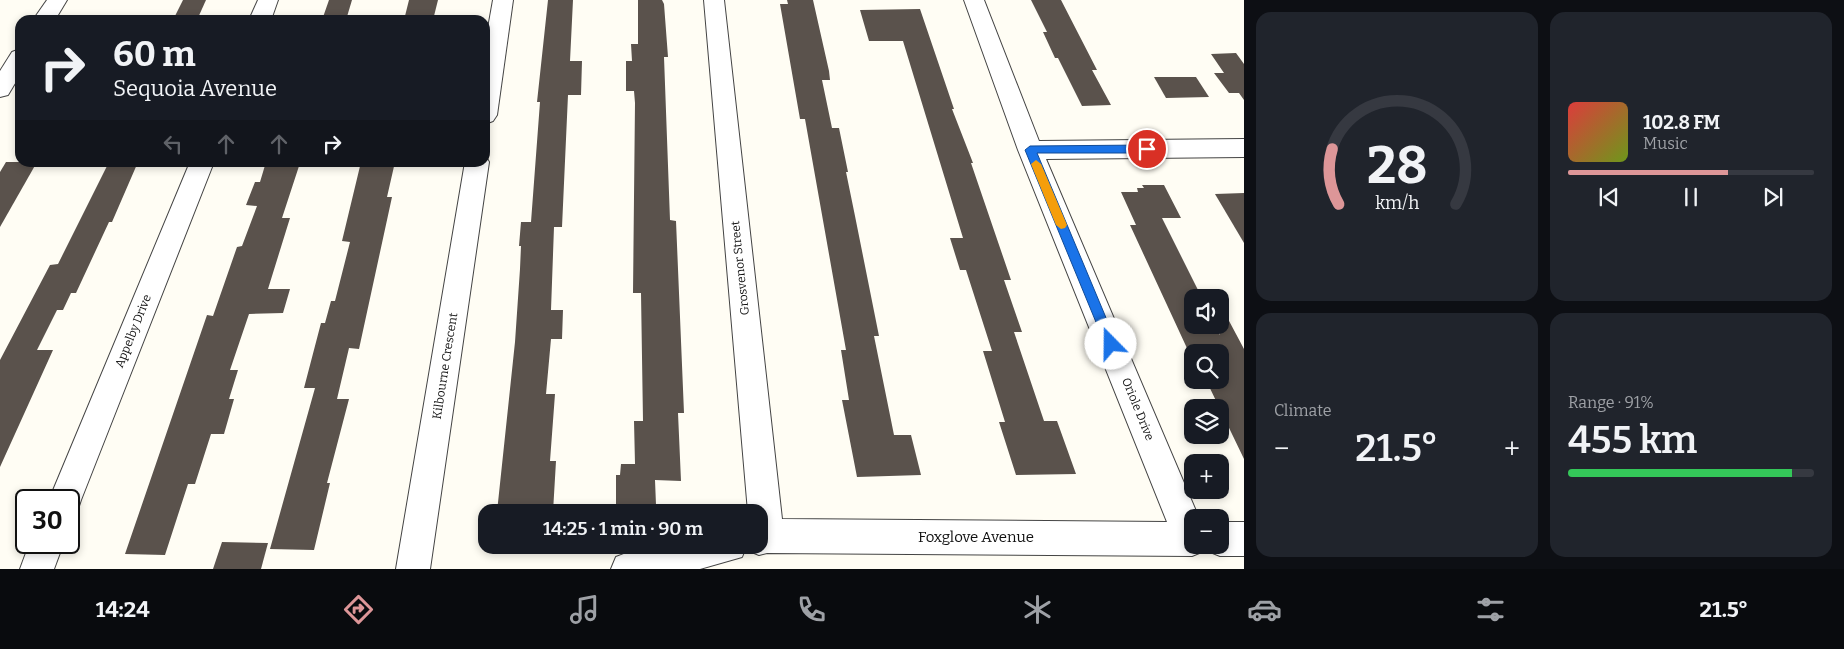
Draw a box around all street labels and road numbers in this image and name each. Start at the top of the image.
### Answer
street label: Grosvenor Street [728,219,752,316]
street label: Appelby Drive [112,292,154,370]
street label: Kilbourne Crescent [430,311,460,420]
street label: Oriole Drive [1119,376,1157,442]
street label: Foxglove Avenue [918,528,1034,546]

